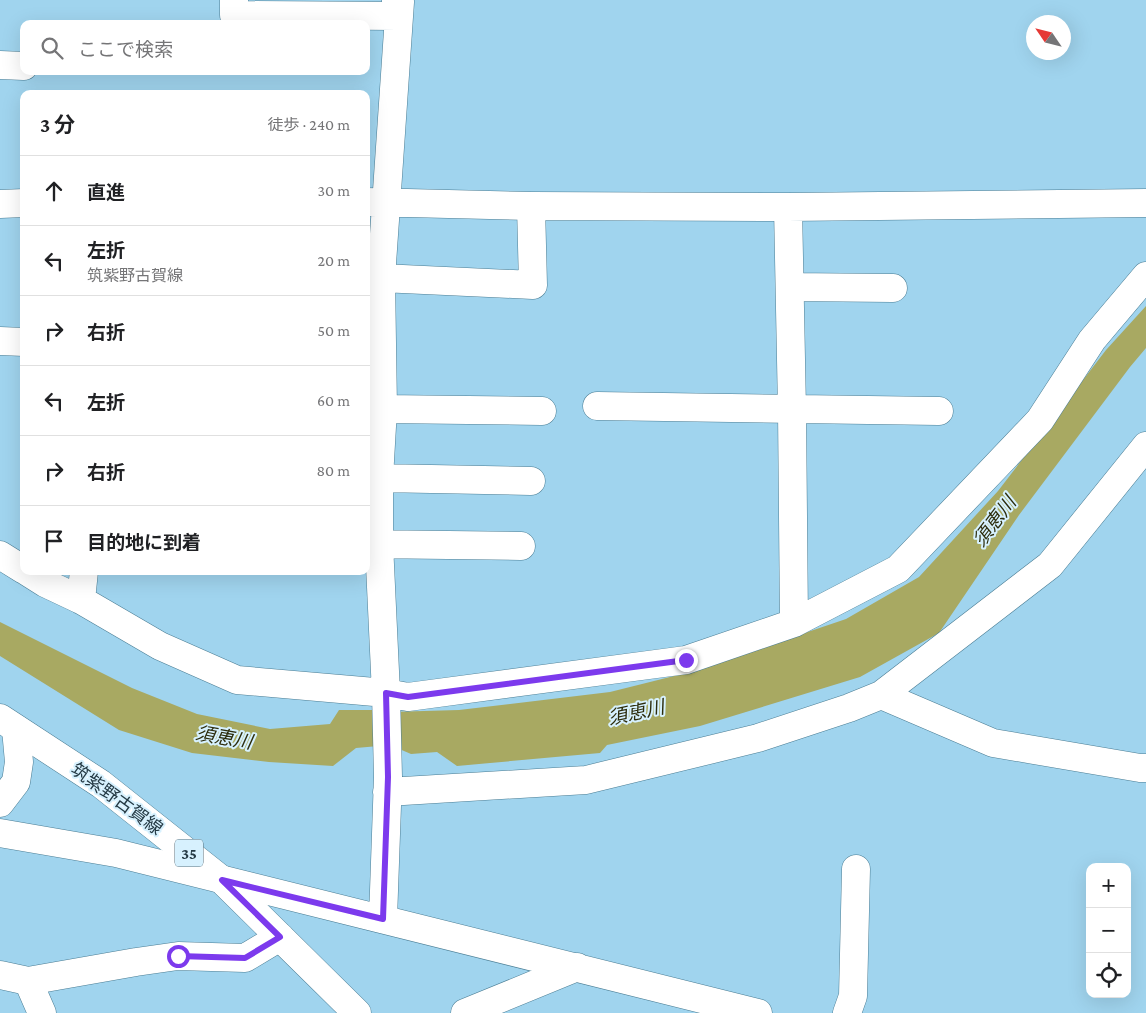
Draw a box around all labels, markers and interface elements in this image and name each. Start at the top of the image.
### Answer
north arrow [1026,15,1071,60]
search box [20,20,370,75]
icon: search [38,34,66,62]
text: ここで検索 [78,39,173,60]
text: 3 分 [40,113,75,137]
text: 徒歩 · 240 m [267,116,350,133]
icon: ahead [40,177,68,205]
text: 直進 [87,182,125,203]
text: 30 m [318,182,350,199]
text: 左折 [87,240,125,261]
icon: left [40,247,68,275]
text: 20 m [317,252,350,269]
text: 筑紫野古賀線 [87,267,183,284]
icon: right [40,317,68,345]
text: 右折 [87,322,125,343]
text: 50 m [318,322,350,339]
icon: left [40,387,68,415]
text: 左折 [87,392,125,413]
text: 60 m [317,392,350,409]
icon: right [40,457,68,485]
text: 右折 [87,462,125,483]
text: 80 m [316,462,350,479]
water label: 須恵川 [969,491,1021,550]
icon: arrive [40,527,68,555]
text: 目的地に到着 [87,532,201,553]
route end [675,649,698,672]
water label: 須恵川 [606,696,668,729]
water label: 須恵川 [194,722,256,753]
street label: 筑紫野古賀線 [67,759,167,839]
road number: 35 [175,840,203,866]
map controls [1086,863,1131,998]
button: + [1086,863,1131,908]
button: − [1086,908,1131,953]
route start [167,945,190,968]
button: locate [1086,953,1131,998]

